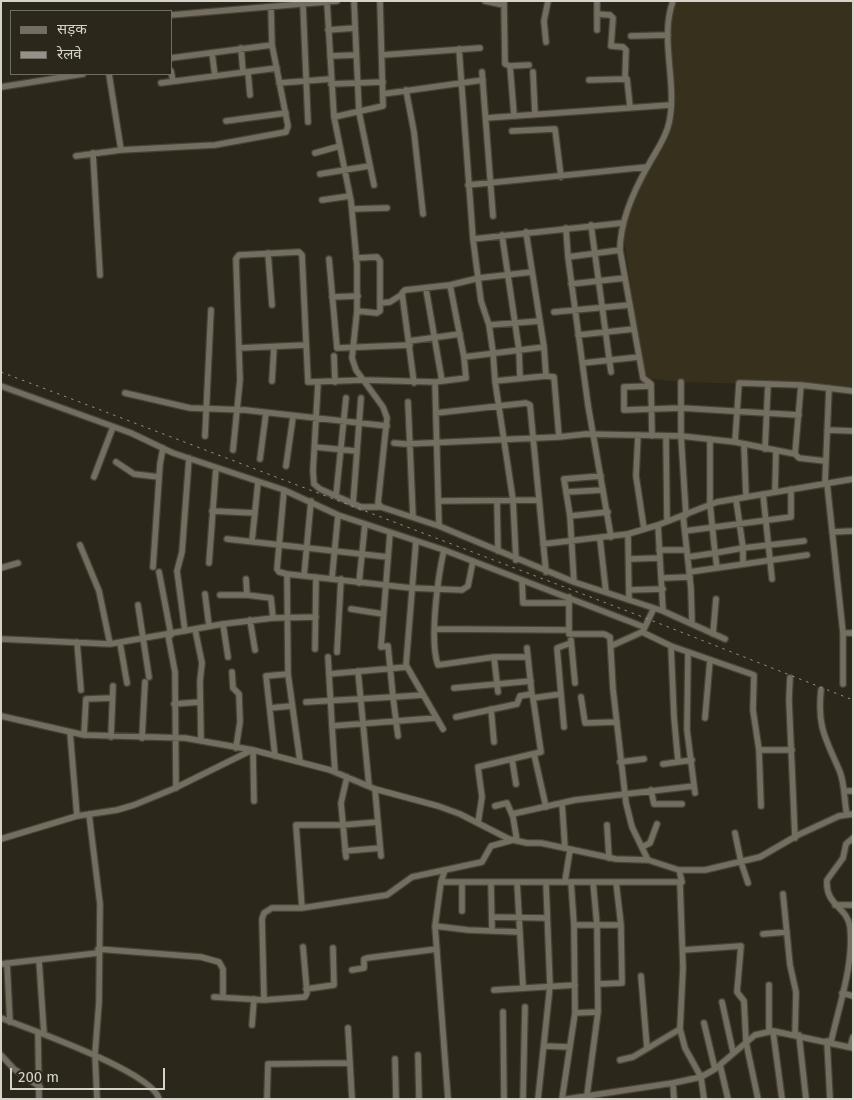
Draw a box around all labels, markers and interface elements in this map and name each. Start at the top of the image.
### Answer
legend [10,10,172,75]
text: सड़क [57,20,87,38]
text: रेलवे [57,45,82,63]
scale bar [12,1058,168,1090]
text: 200 m [18,1068,59,1086]

